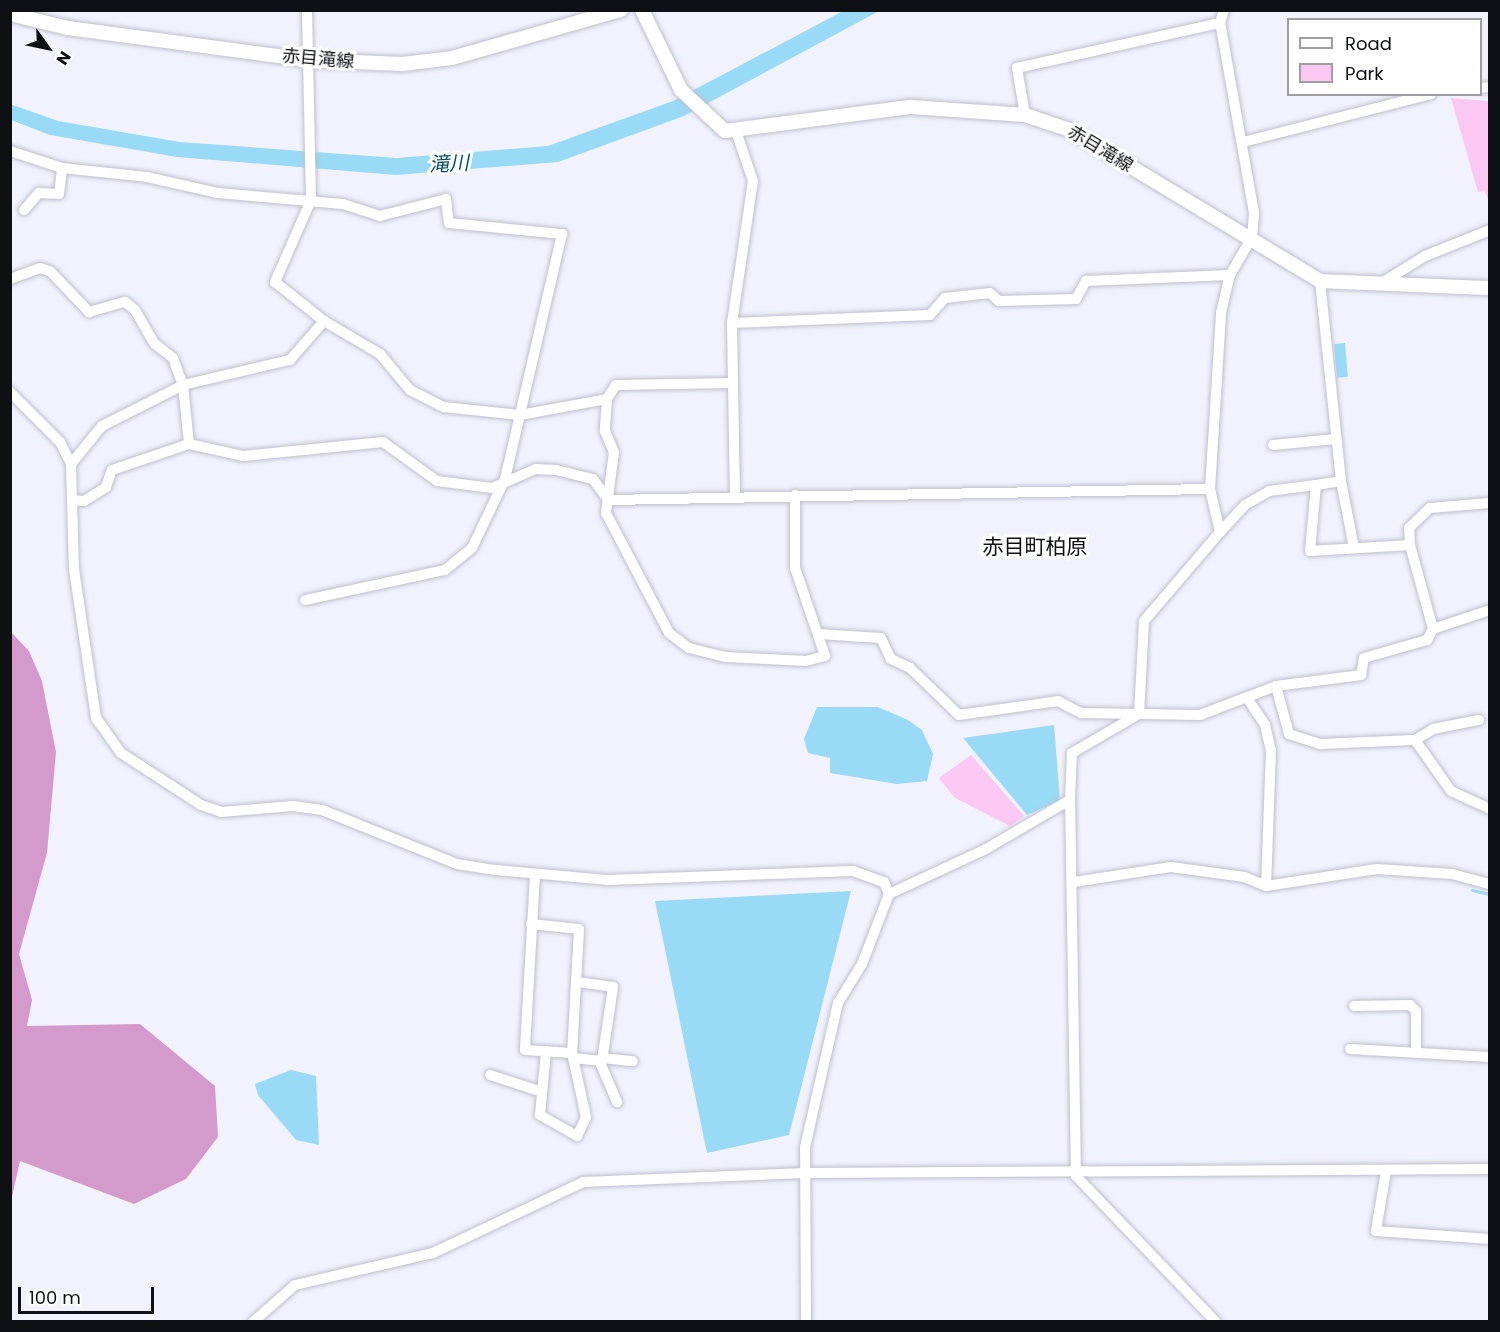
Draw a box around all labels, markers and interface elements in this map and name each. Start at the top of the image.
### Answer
north arrow [18,18,78,78]
legend [1287,18,1482,96]
text: Road [1345,31,1392,56]
street label: 赤目滝線 [281,45,355,73]
text: N [51,47,76,69]
text: Park [1345,61,1384,86]
street label: 赤目滝線 [1064,121,1136,177]
water label: 滝川 [428,151,470,177]
district label: 赤目町柏原 [983,534,1087,560]
scale bar [21,1275,158,1313]
text: 100 m [29,1285,81,1310]

